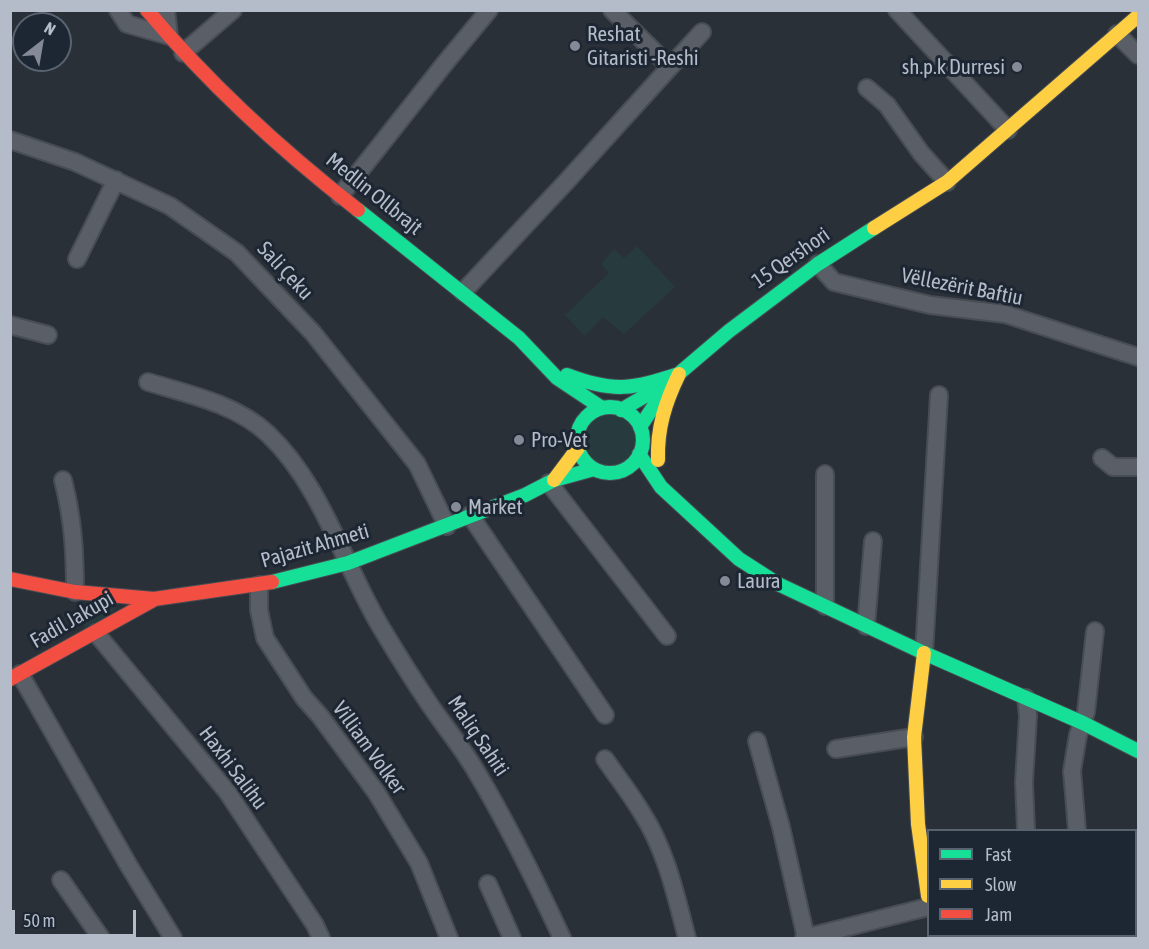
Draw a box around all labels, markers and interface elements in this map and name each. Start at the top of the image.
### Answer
north arrow [12,12,72,72]
text: N [42,18,59,38]
place label: Reshat Gitaristi -Reshi [587,21,699,71]
marker: Reshat Gitaristi -Reshi [568,39,582,53]
place label: sh.p.k Durresi [902,54,1005,80]
marker: sh.p.k Durresi [1010,60,1024,74]
street label: Medlin Ollbrajt [321,147,427,241]
street label: 15 Qershori [747,222,835,294]
street label: Sali Çeku [252,237,318,305]
street label: Vëllezërit Baftiu [899,263,1025,311]
place label: Pro-Vet [531,427,588,453]
marker: Pro-Vet [512,433,526,447]
place label: Market [468,494,522,520]
marker: Market [449,500,463,514]
street label: Pajazit Ahmeti [258,519,372,573]
place label: Laura [737,568,781,594]
marker: Laura [718,574,732,588]
street label: Fadil Jakupi [26,586,118,654]
street label: Maliq Sahiti [442,691,514,781]
street label: Villiam Volker [327,697,411,799]
street label: Haxhi Salihu [194,721,272,815]
legend [927,829,1137,937]
text: Fast [985,844,1012,865]
text: Slow [985,874,1016,895]
scale bar [15,898,140,936]
text: Jam [985,904,1012,925]
text: 50 m [23,910,55,931]

